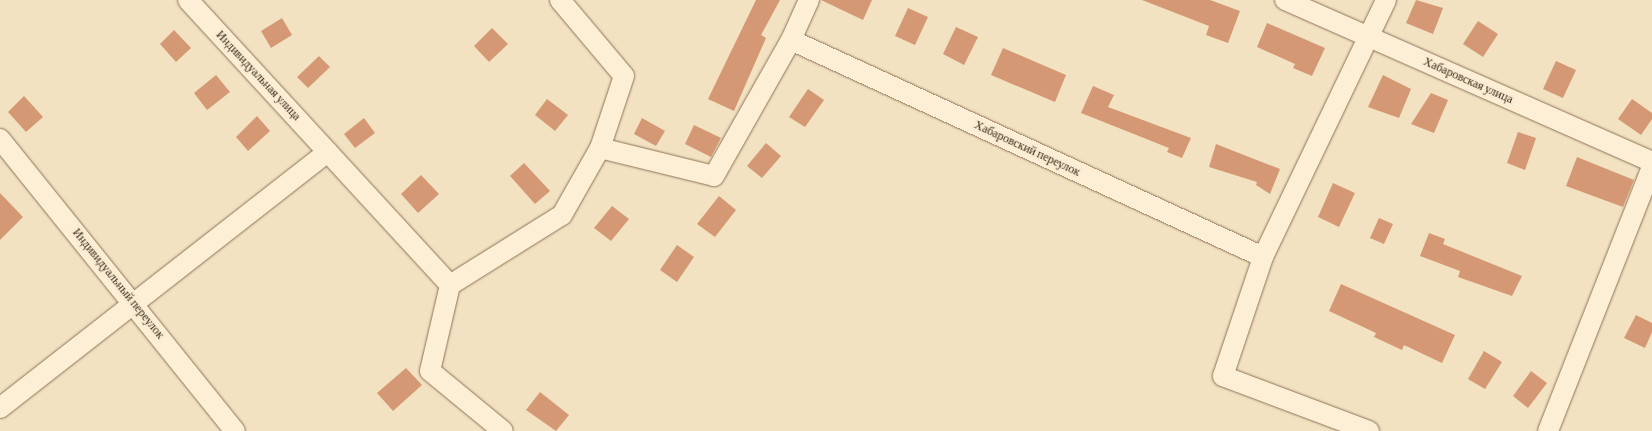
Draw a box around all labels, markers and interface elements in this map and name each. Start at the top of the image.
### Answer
street label: Индивидуальная улица [213,28,303,124]
street label: Хабаровская улица [1421,55,1515,107]
street label: Хабаровский переулок [972,118,1082,180]
street label: Индивидуальный переулок [69,226,167,342]

